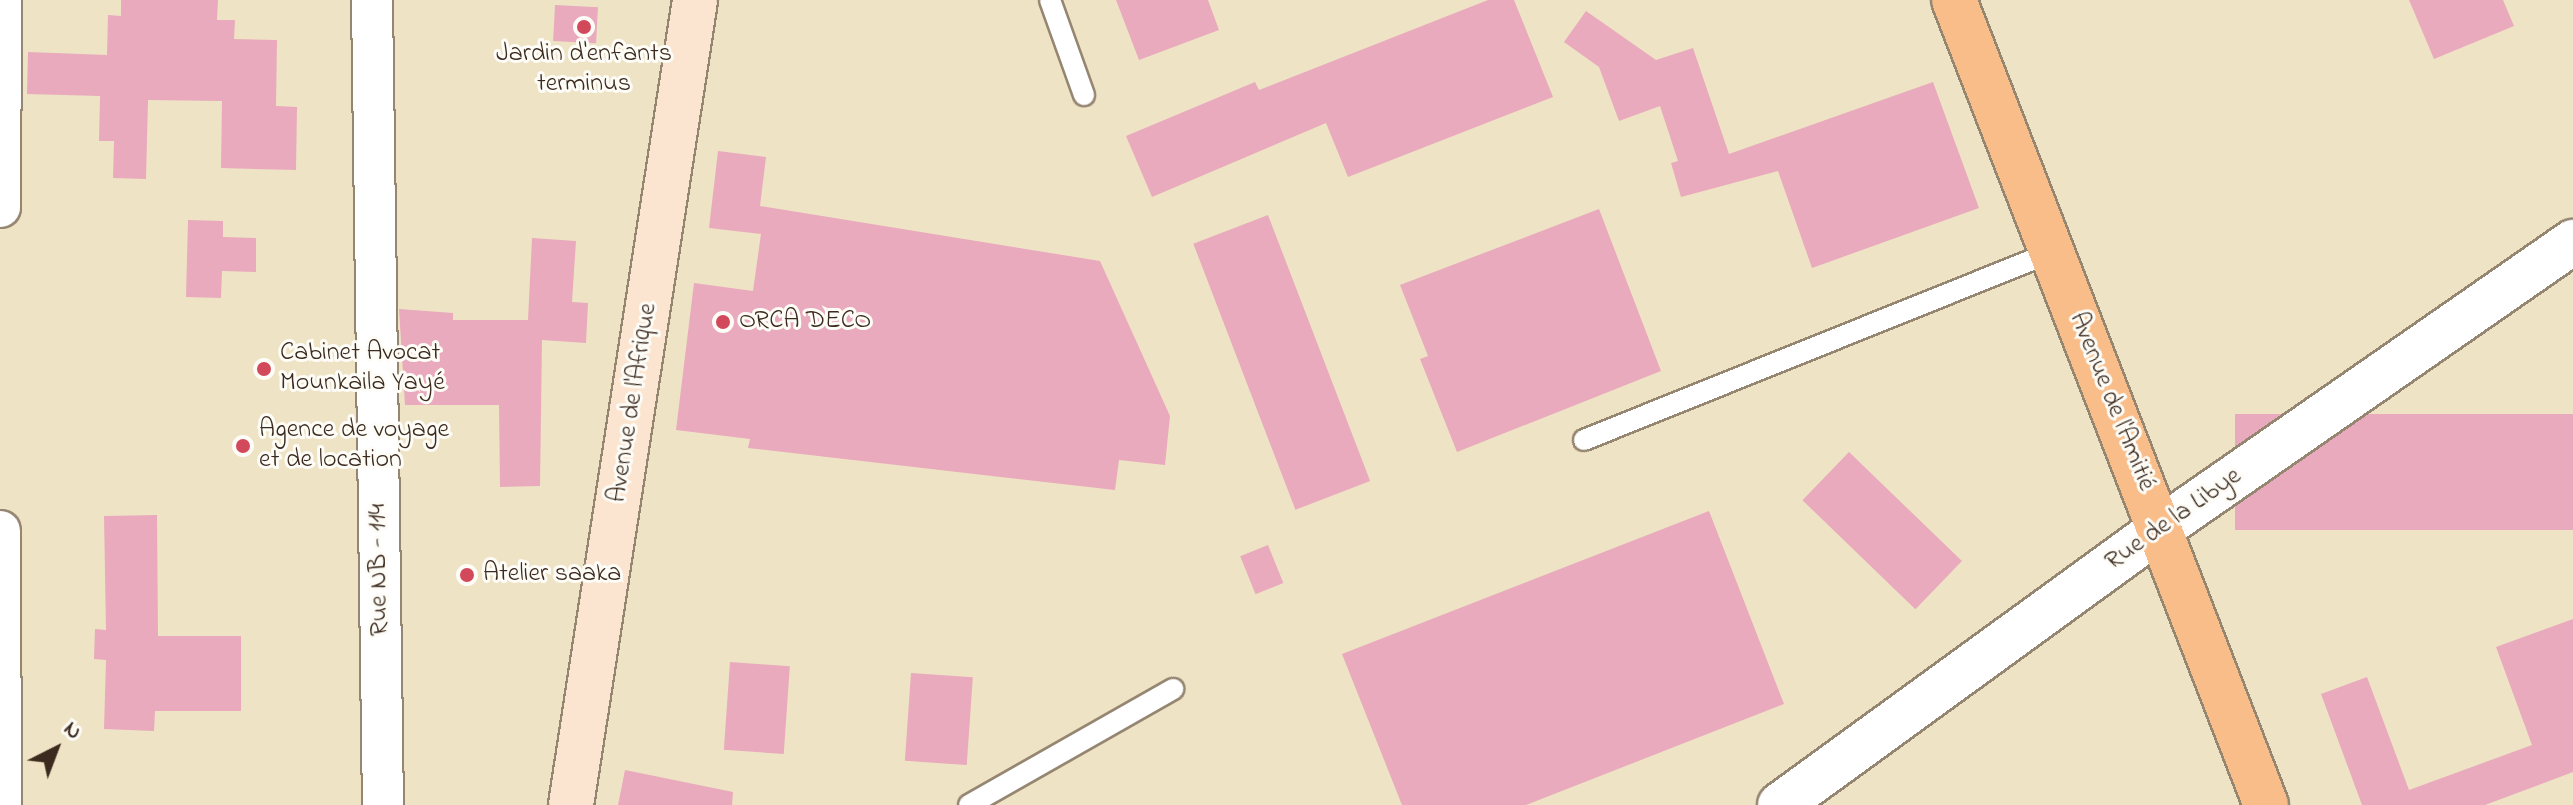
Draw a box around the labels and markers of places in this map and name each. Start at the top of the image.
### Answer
marker: Jardin d'enfants terminus [575,18,593,36]
place label: Jardin d'enfants terminus [496,39,672,100]
place label: ORCA DECO [739,306,871,338]
marker: ORCA DECO [714,313,732,331]
place label: Cabinet Avocat Mounkaila Yayé [280,338,445,400]
marker: Cabinet Avocat Mounkaila Yayé [255,360,273,378]
place label: Agence de voyage et de location [259,415,449,476]
marker: Agence de voyage et de location [234,437,252,455]
place label: Atelier saaka [483,559,621,591]
marker: Atelier saaka [458,566,476,584]

